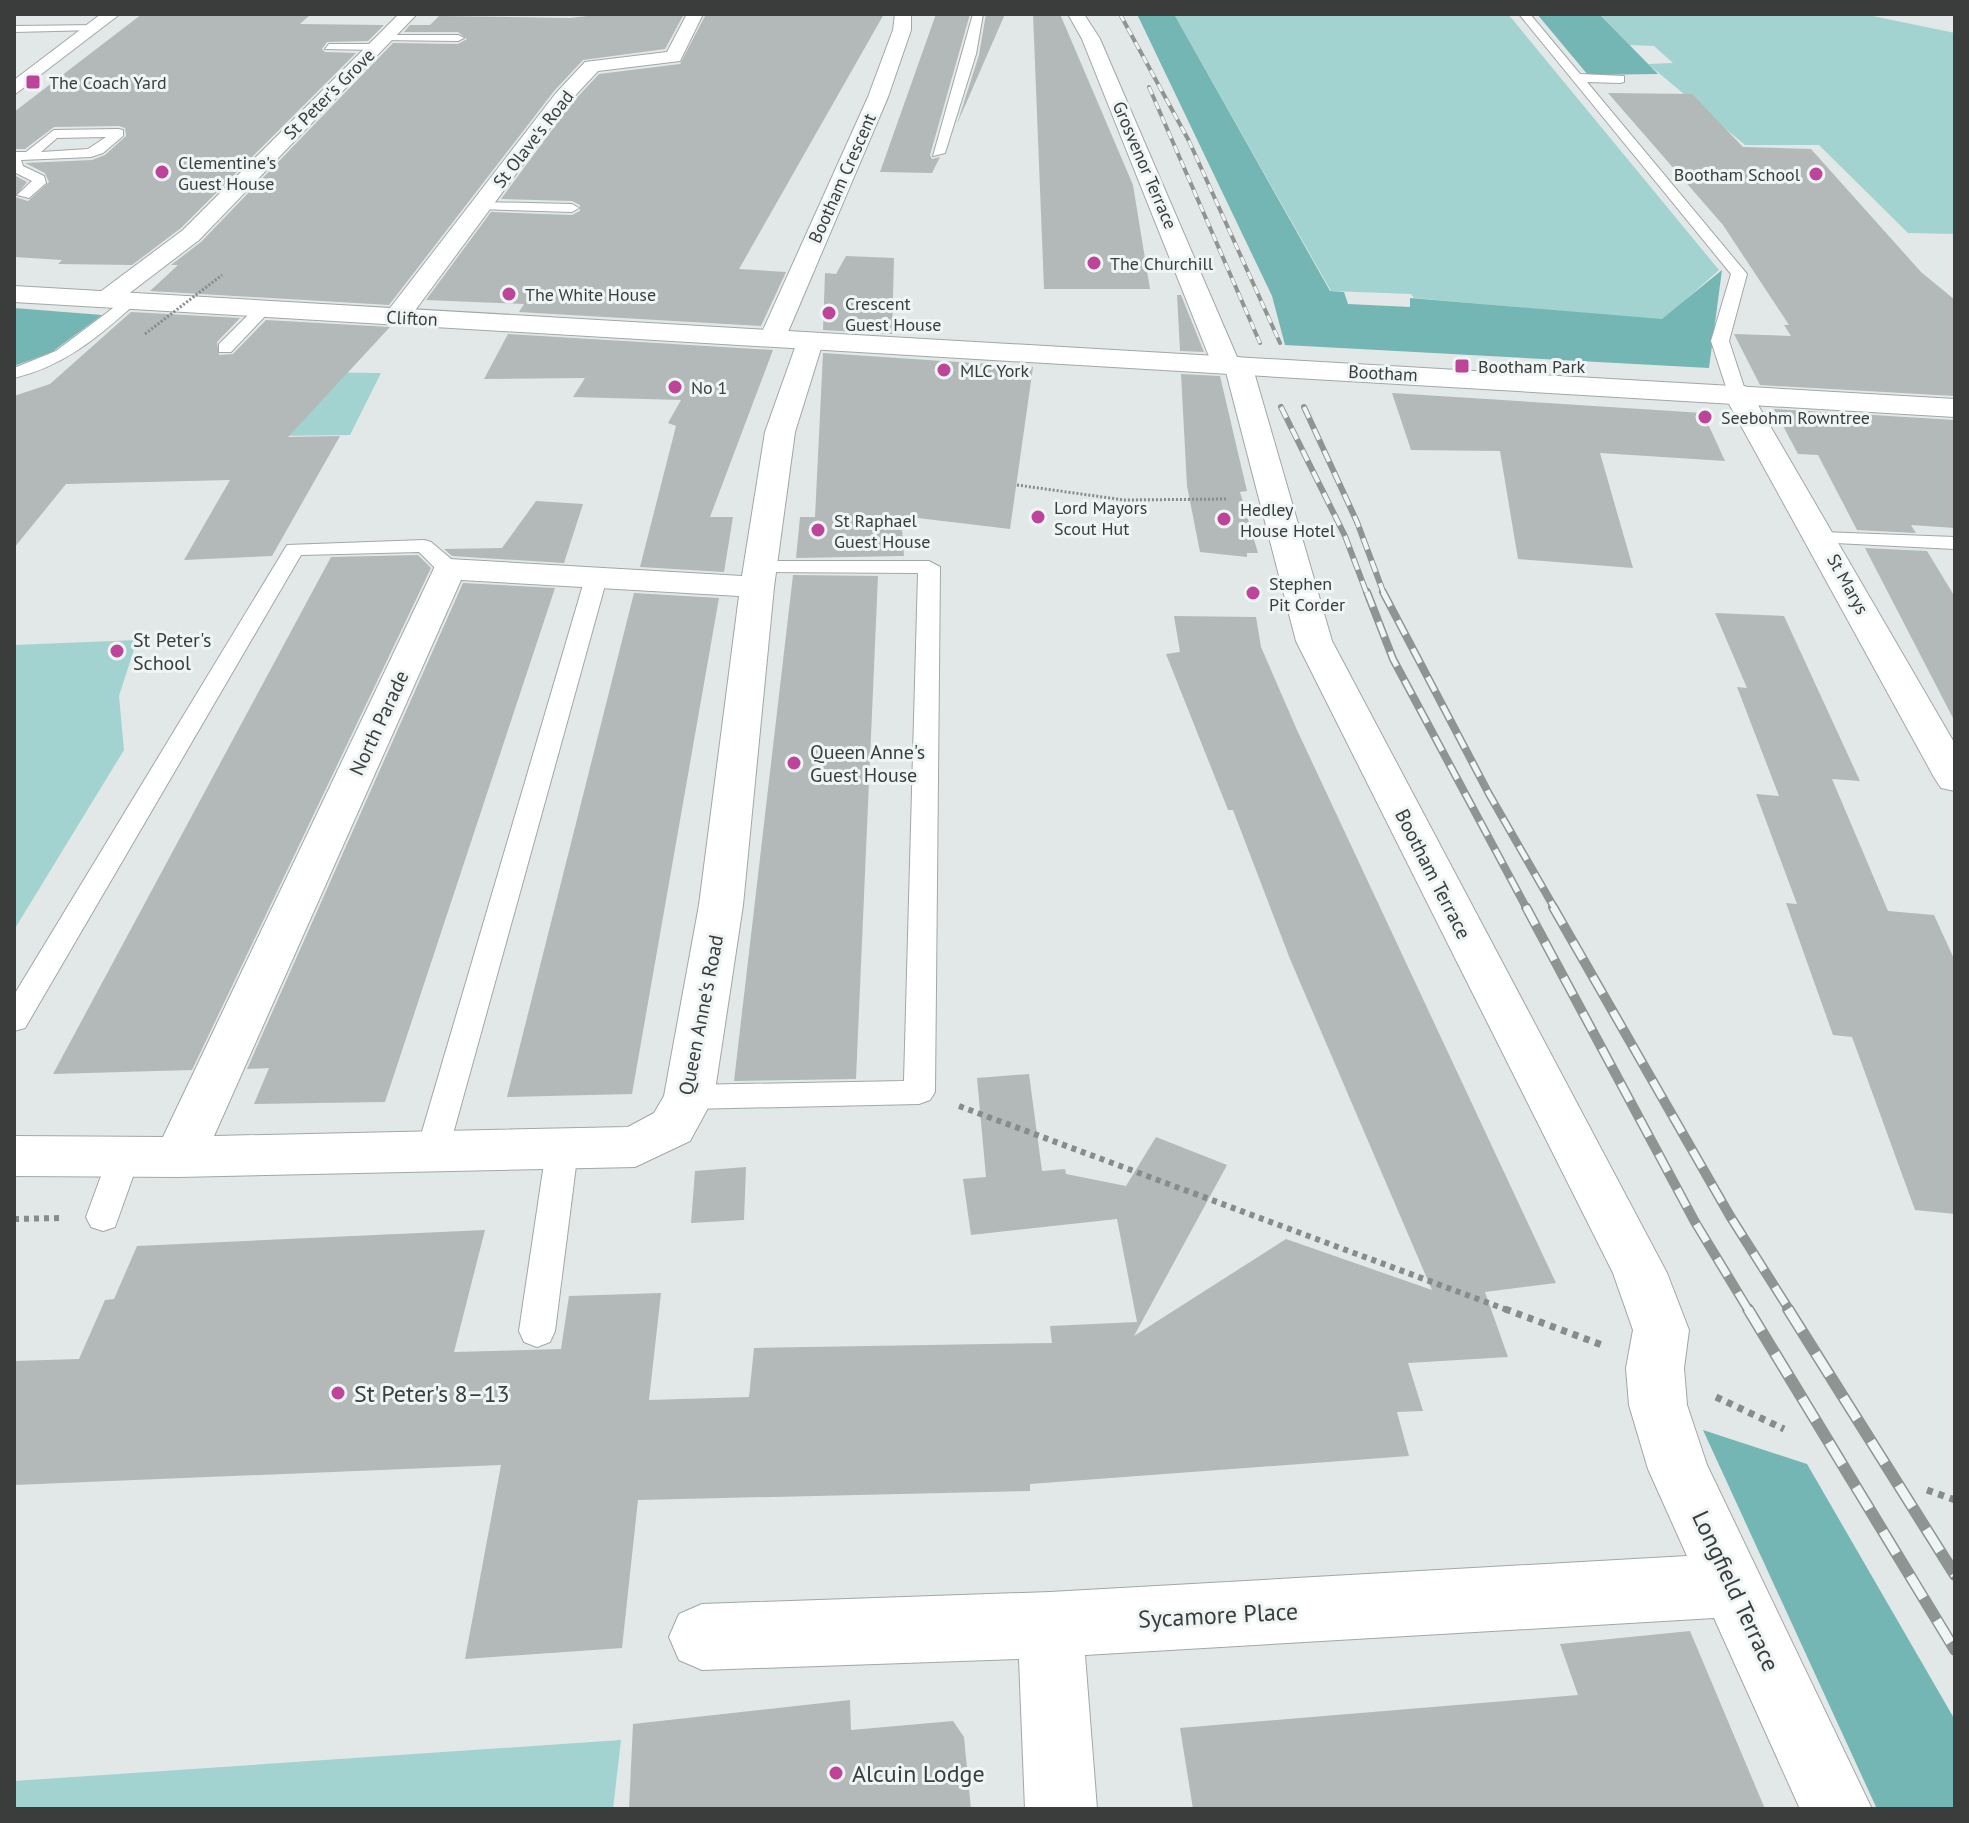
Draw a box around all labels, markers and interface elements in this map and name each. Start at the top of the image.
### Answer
street label: St Peter's Grove [279,44,379,144]
place label: The Coach Yard [49,71,167,94]
marker: The Coach Yard [24,73,42,91]
street label: St Olave's Road [488,86,578,192]
street label: Grosvenor Terrace [1108,98,1182,232]
street label: Bootham Crescent [803,110,881,246]
place label: Clementine's Guest House [178,151,276,195]
marker: Clementine's Guest House [153,163,171,181]
place label: Bootham School [1674,163,1801,186]
marker: Bootham School [1807,165,1825,183]
place label: The Churchill [1110,252,1214,275]
marker: The Churchill [1085,254,1103,272]
place label: The White House [525,283,656,306]
marker: The White House [500,285,518,303]
place label: Crescent Guest House [845,292,942,336]
marker: Crescent Guest House [820,304,838,322]
street label: Clifton [386,305,438,331]
place label: Bootham Park [1478,355,1586,378]
marker: Bootham Park [1453,357,1471,375]
place label: MLC York [960,359,1029,382]
street label: Bootham [1348,360,1418,386]
marker: MLC York [935,361,953,379]
place label: No 1 [691,376,727,399]
marker: No 1 [666,378,684,396]
place label: Seebohm Rowntree [1721,406,1870,429]
marker: Seebohm Rowntree [1696,408,1714,426]
place label: Lord Mayors Scout Hut [1054,496,1147,540]
place label: Hedley House Hotel [1240,498,1336,542]
marker: Lord Mayors Scout Hut [1029,508,1047,526]
place label: St Raphael Guest House [834,509,931,553]
marker: Hedley House Hotel [1215,510,1233,528]
marker: St Raphael Guest House [809,521,827,539]
street label: St Marys [1822,550,1874,618]
place label: Stephen Pit Corder [1269,572,1345,616]
marker: Stephen Pit Corder [1244,584,1262,602]
place label: St Peter's School [133,627,211,676]
marker: St Peter's School [108,642,126,660]
street label: North Parade [343,666,415,780]
place label: Queen Anne's Guest House [810,739,925,788]
marker: Queen Anne's Guest House [785,754,803,772]
street label: Bootham Terrace [1389,805,1477,943]
street label: Queen Anne's Road [673,933,729,1097]
place label: St Peter's 8–13 [354,1378,510,1409]
marker: St Peter's 8–13 [329,1384,347,1402]
street label: Longfield Terrace [1685,1506,1787,1676]
street label: Sycamore Place [1137,1595,1299,1635]
place label: Alcuin Lodge [852,1758,985,1789]
marker: Alcuin Lodge [827,1764,845,1782]

